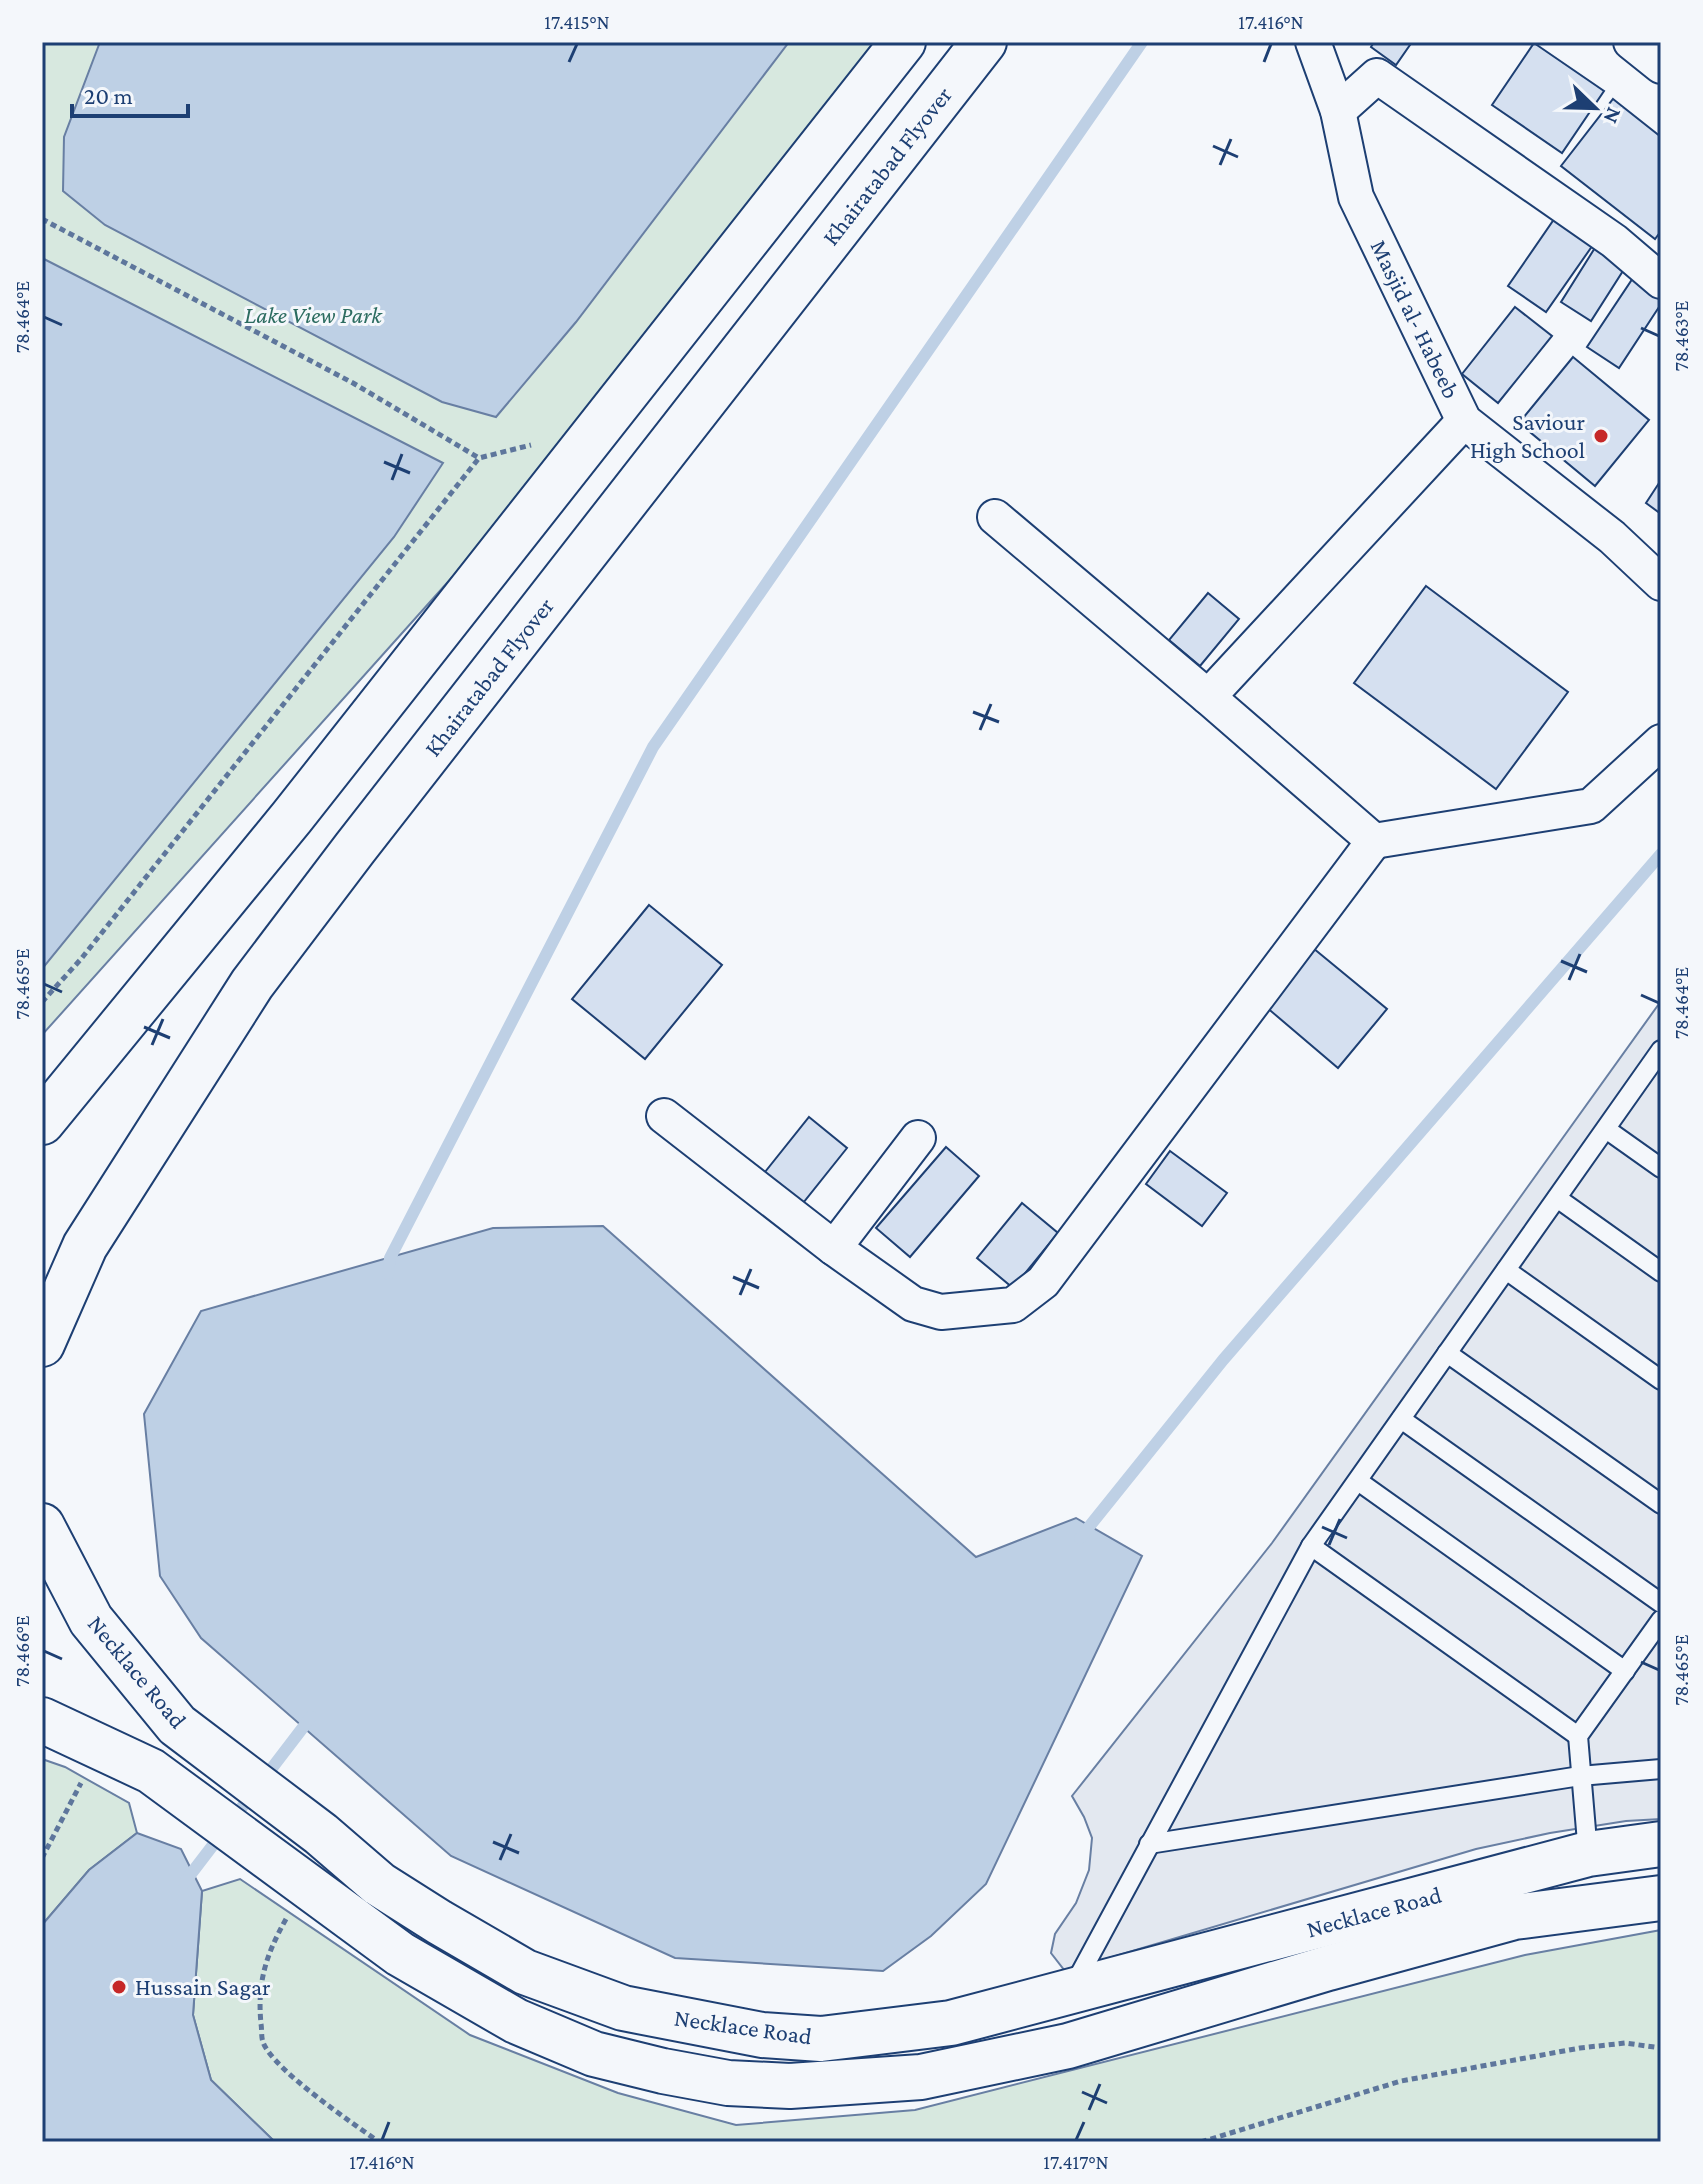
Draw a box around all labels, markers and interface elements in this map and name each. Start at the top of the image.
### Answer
text: 17.415°N [544,11,610,33]
text: 17.416°N [1238,11,1304,33]
scale bar [72,68,188,118]
north arrow [1555,68,1635,148]
street label: Khairatabad Flyover [816,81,957,250]
text: 20 m [84,82,133,109]
text: N [1599,104,1627,127]
street label: Masjid al- Habeeb [1365,235,1465,402]
text: 78.464°E [11,281,33,353]
park label: Lake View Park [244,301,383,328]
text: 78.463°E [1670,301,1692,371]
place label: Saviour High School [1470,408,1585,463]
marker: Saviour High School [1592,427,1610,445]
street label: Khairatabad Flyover [418,592,559,761]
text: 78.465°E [11,948,33,1020]
text: 78.464°E [1670,967,1692,1039]
street label: Necklace Road [83,1610,192,1734]
text: 78.466°E [11,1615,33,1687]
text: 78.465°E [1670,1634,1692,1706]
street label: Necklace Road [1304,1880,1445,1942]
place label: Hussain Sagar [135,1973,271,2000]
marker: Hussain Sagar [110,1978,128,1996]
street label: Necklace Road [673,2004,814,2050]
text: 17.416°N [349,2151,415,2173]
text: 17.417°N [1043,2151,1109,2173]

